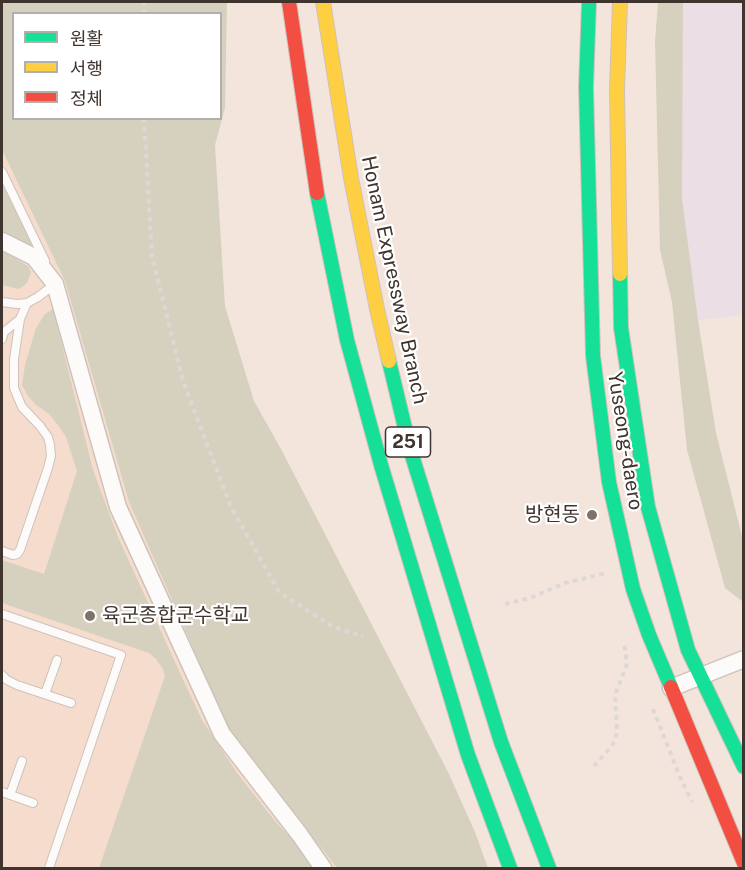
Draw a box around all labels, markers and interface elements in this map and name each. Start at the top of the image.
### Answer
legend [12,12,222,120]
text: 원활 [70,28,103,49]
text: 서행 [70,58,103,79]
text: 정체 [70,88,103,109]
street label: Honam Expressway Branch [356,154,432,406]
street label: Yuseong-daero [602,370,648,512]
road number: 251 [386,427,430,457]
place label: 방현동 [525,503,580,527]
marker: 방현동 [585,508,599,522]
place label: 육군종합군수학교 [102,604,249,628]
marker: 육군종합군수학교 [83,609,97,623]

